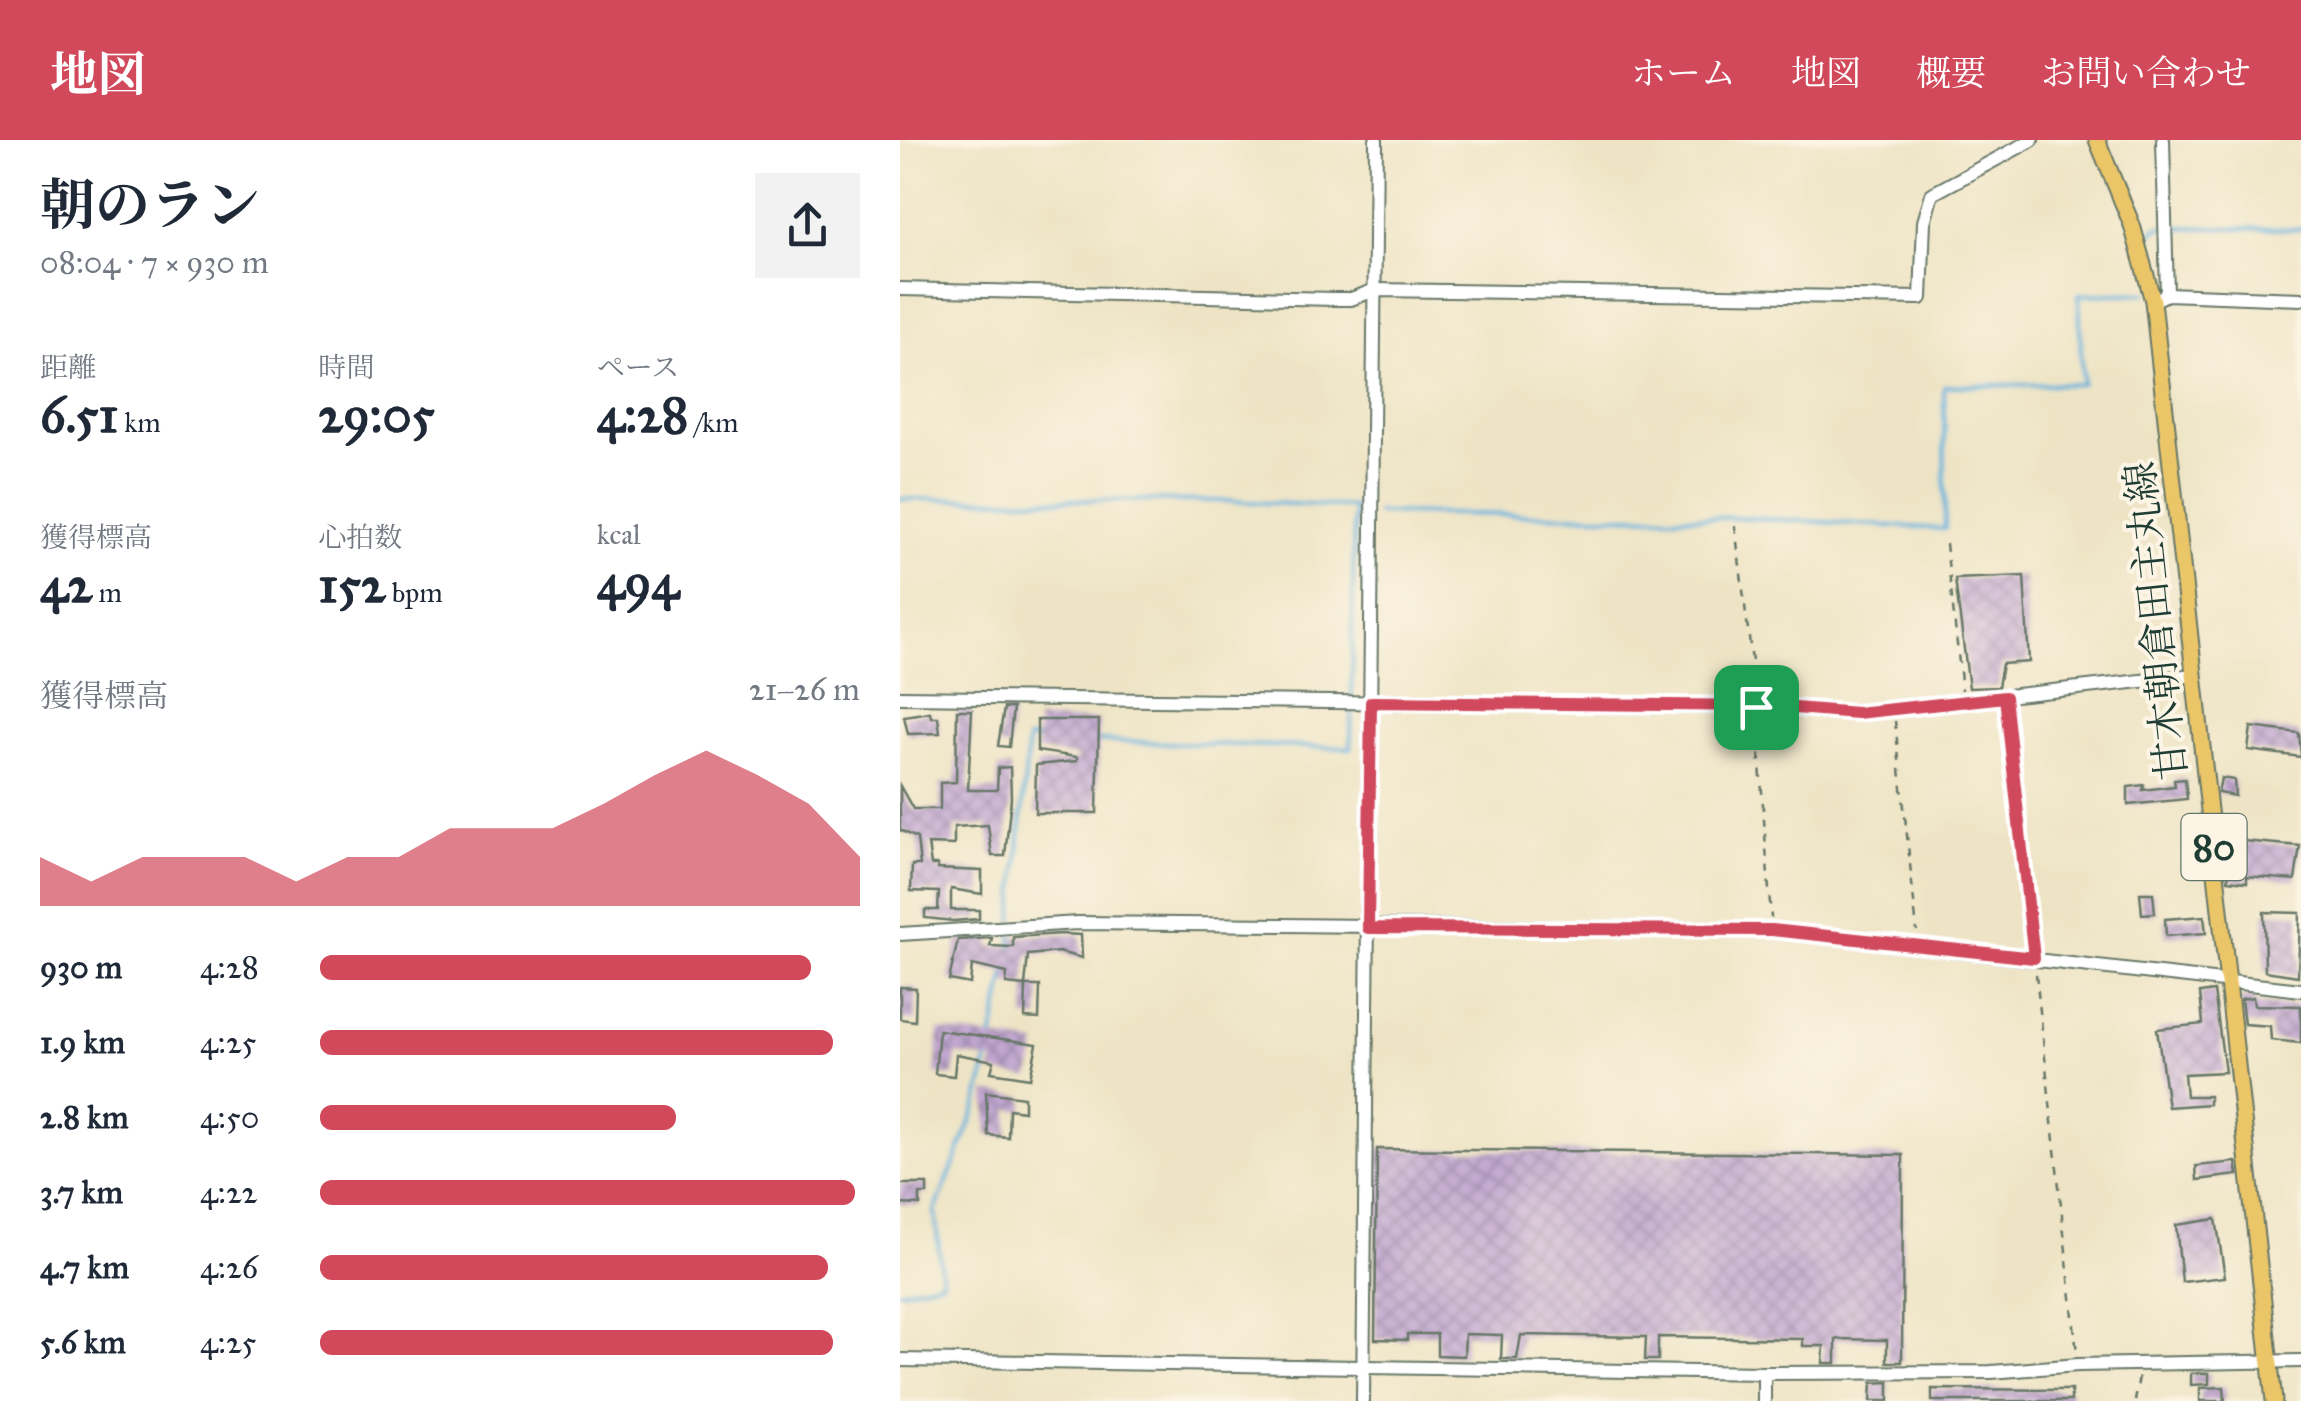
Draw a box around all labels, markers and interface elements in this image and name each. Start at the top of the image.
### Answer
text: 地図 [50,45,146,104]
text: ホーム [1631,52,1736,95]
text: 地図 [1791,52,1861,95]
text: 概要 [1916,52,1986,95]
text: お問い合わせ [2041,52,2251,95]
text: 朝のラン [40,172,260,239]
button: share [755,173,860,278]
text: 08:04 · 7 × 930 m [40,243,269,282]
text: 距離 [40,350,96,385]
text: 時間 [318,350,374,385]
text: ペース [597,350,679,385]
text: 6.51 [40,385,118,446]
text: 29:05 [318,385,435,446]
text: 4:28 [597,385,688,446]
text: km [118,405,161,440]
text: /km [688,405,738,440]
street label: 甘木朝倉田主丸線 [2115,459,2197,783]
text: kcal [597,517,641,552]
text: 獲得標高 [40,520,152,555]
text: 心拍数 [318,520,402,555]
text: 494 [597,552,679,613]
text: 42 [40,555,93,616]
text: 152 [318,555,386,616]
text: m [93,575,122,610]
text: bpm [386,575,443,610]
pin [1714,665,1799,750]
text: 21–26 m [749,670,860,709]
text: 獲得標高 [40,677,168,716]
icon: arrive [1729,680,1784,735]
road number: 80 [2182,814,2246,880]
text: 930 m [40,948,122,987]
text: 4:28 [200,948,259,987]
text: 1.9 km [40,1023,125,1062]
text: 4:25 [200,1023,256,1062]
text: 2.8 km [40,1098,129,1137]
text: 4:50 [200,1098,259,1137]
text: 3.7 km [40,1173,123,1212]
text: 4:22 [200,1173,257,1212]
text: 4.7 km [40,1248,129,1287]
text: 4:26 [200,1248,258,1287]
text: 5.6 km [40,1323,126,1362]
text: 4:25 [200,1323,256,1362]

